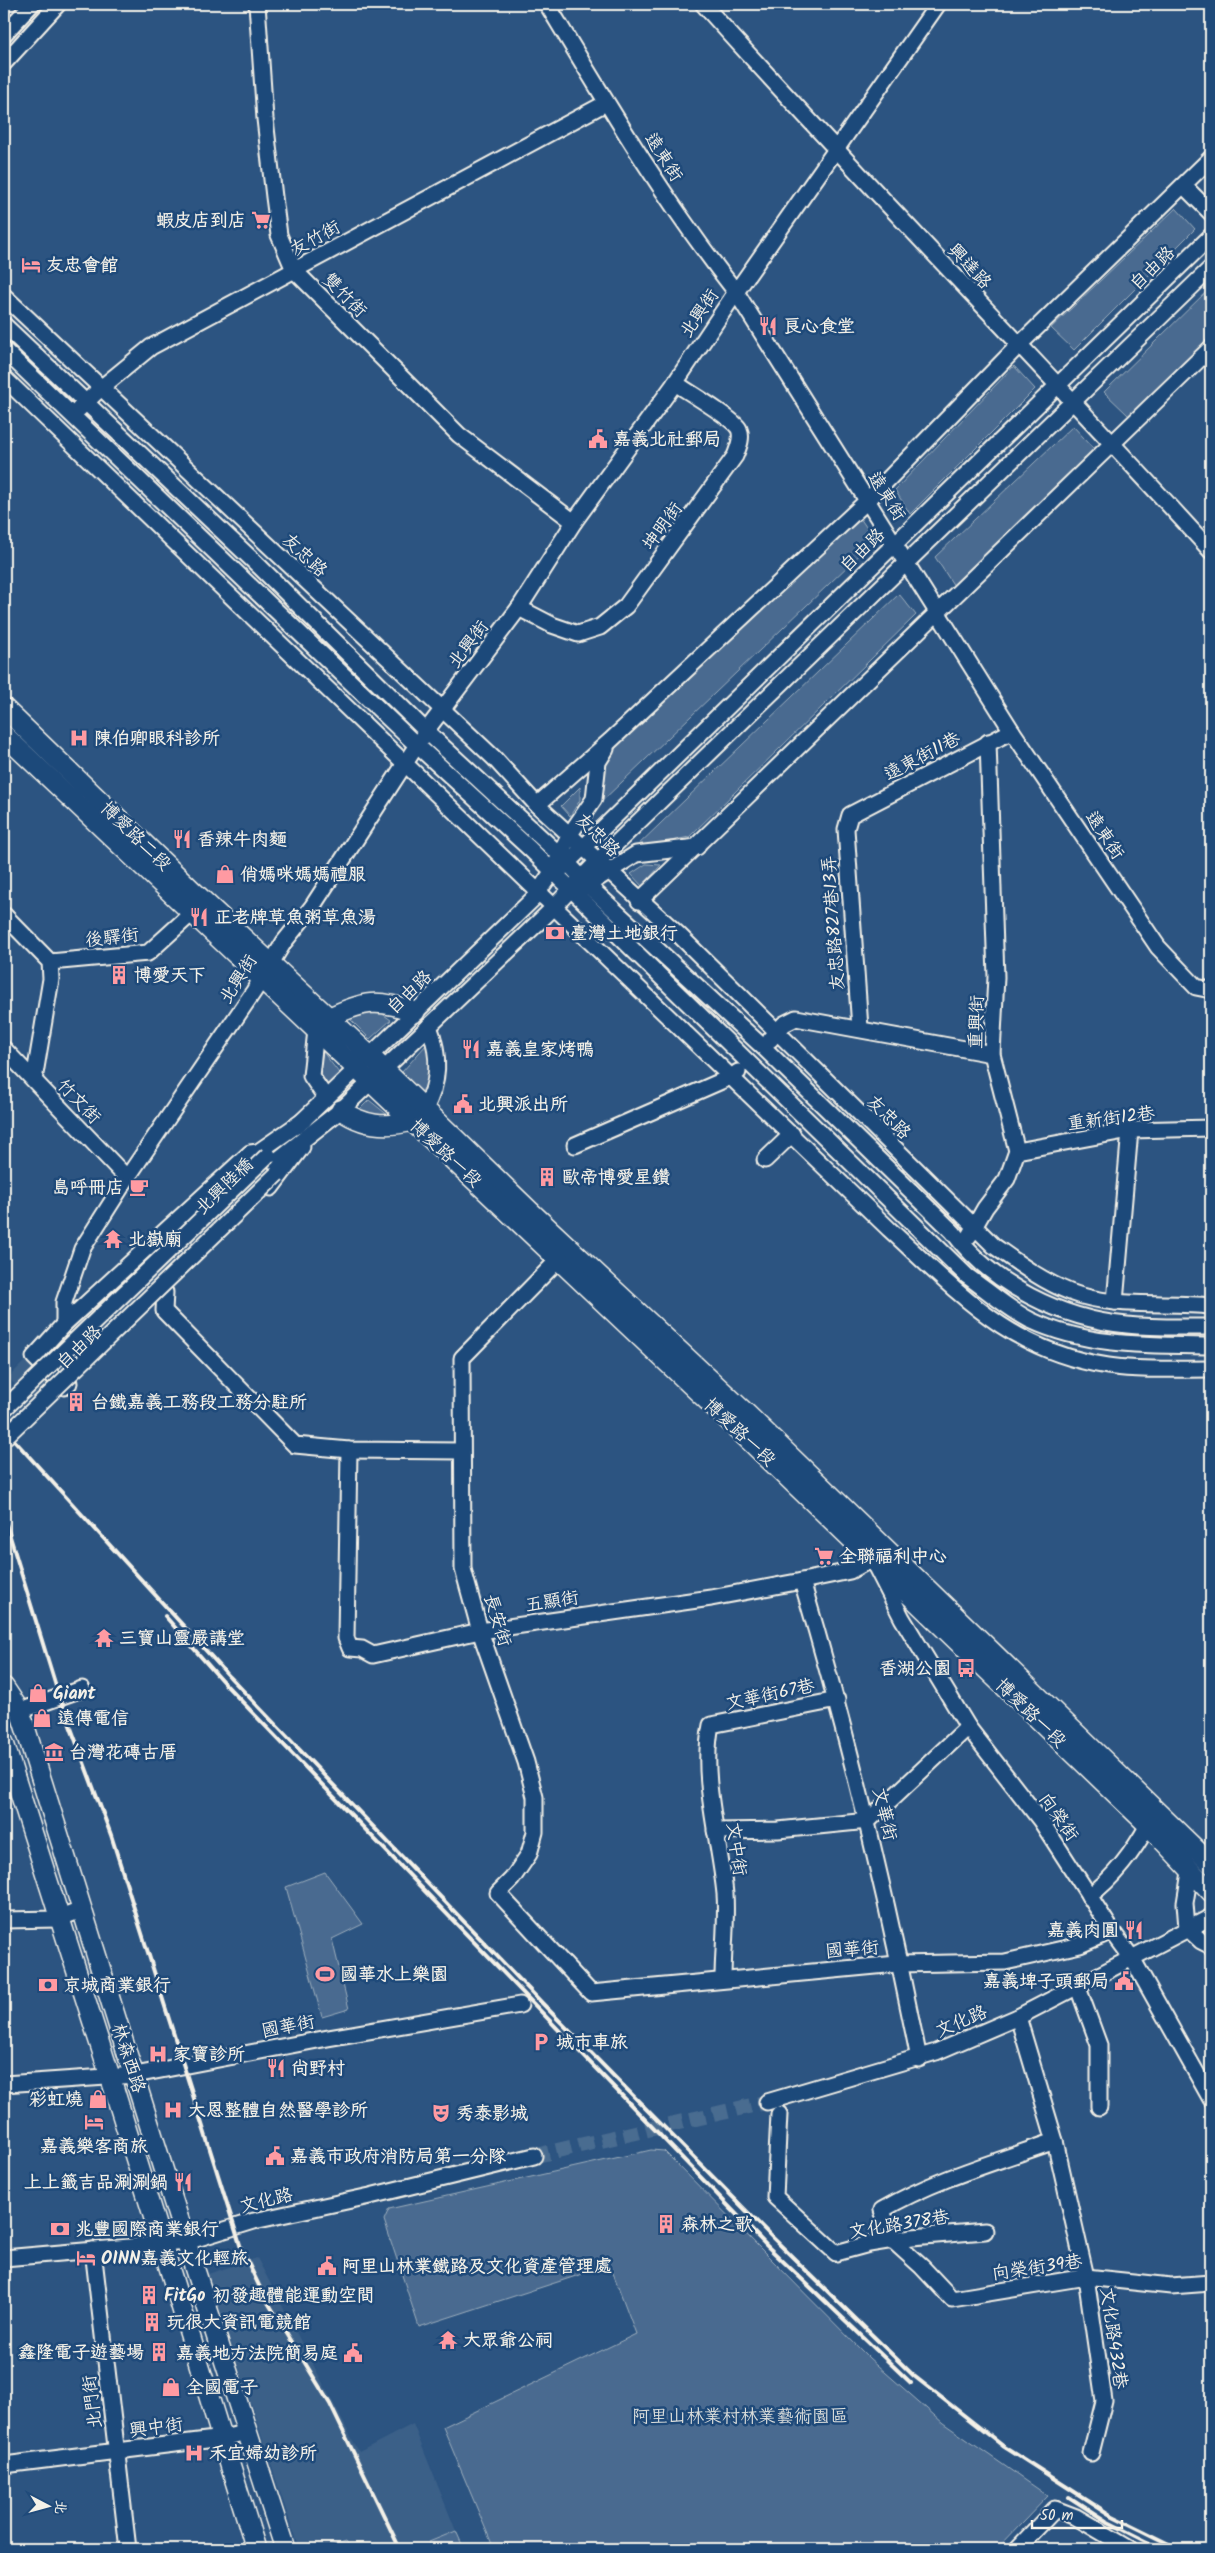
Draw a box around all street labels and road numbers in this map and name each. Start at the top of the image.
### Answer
street label: 遠東街 [636,127,690,188]
street label: 友竹街 [285,214,346,265]
street label: 興達路 [940,237,998,297]
street label: 自由路 [1124,240,1183,298]
street label: 雙竹街 [315,267,373,325]
street label: 北興街 [673,283,727,344]
street label: 遠東街 [859,466,912,527]
street label: 坤明街 [636,497,691,557]
street label: 自由路 [834,522,893,580]
street label: 友忠路 [274,527,334,585]
street label: 北興街 [441,615,497,675]
street label: 遠東街11巷 [879,725,966,790]
street label: 博愛路二段 [93,795,177,879]
street label: 遠東街 [1077,805,1131,866]
street label: 友忠路 [567,807,626,865]
street label: 友忠路827巷13弄 [815,854,854,992]
street label: 後驛街 [84,921,141,956]
street label: 北興街 [213,949,266,1010]
street label: 自由路 [381,964,440,1022]
street label: 重興街 [962,995,993,1050]
street label: 竹文街 [49,1073,107,1132]
street label: 友忠路 [859,1089,917,1147]
street label: 重新街12巷 [1066,1100,1157,1139]
street label: 博愛路一段 [402,1113,488,1195]
street label: 北興陸橋 [189,1152,261,1223]
street label: 自由路 [51,1319,110,1377]
street label: 博愛路一段 [696,1392,782,1474]
street label: 五顯街 [523,1584,581,1621]
street label: 長安街 [475,1590,518,1650]
street label: 文華街67巷 [723,1672,817,1719]
street label: 博愛路一段 [988,1672,1072,1756]
street label: 文華街 [863,1785,904,1844]
street label: 向榮街 [1030,1787,1085,1848]
street label: 文中街 [717,1820,754,1878]
street label: 國華街 [824,1934,880,1967]
street label: 文化路 [931,1998,992,2046]
street label: 國華街 [259,2008,318,2047]
street label: 林森西路 [103,2020,152,2097]
street label: 文化路 [237,2181,296,2222]
street label: 文化路378巷 [847,2203,952,2248]
street label: 向榮街39巷 [990,2248,1084,2289]
street label: 文化路432巷 [1091,2285,1134,2391]
street label: 北門街 [76,2373,111,2430]
street label: 興中街 [128,2411,185,2446]

